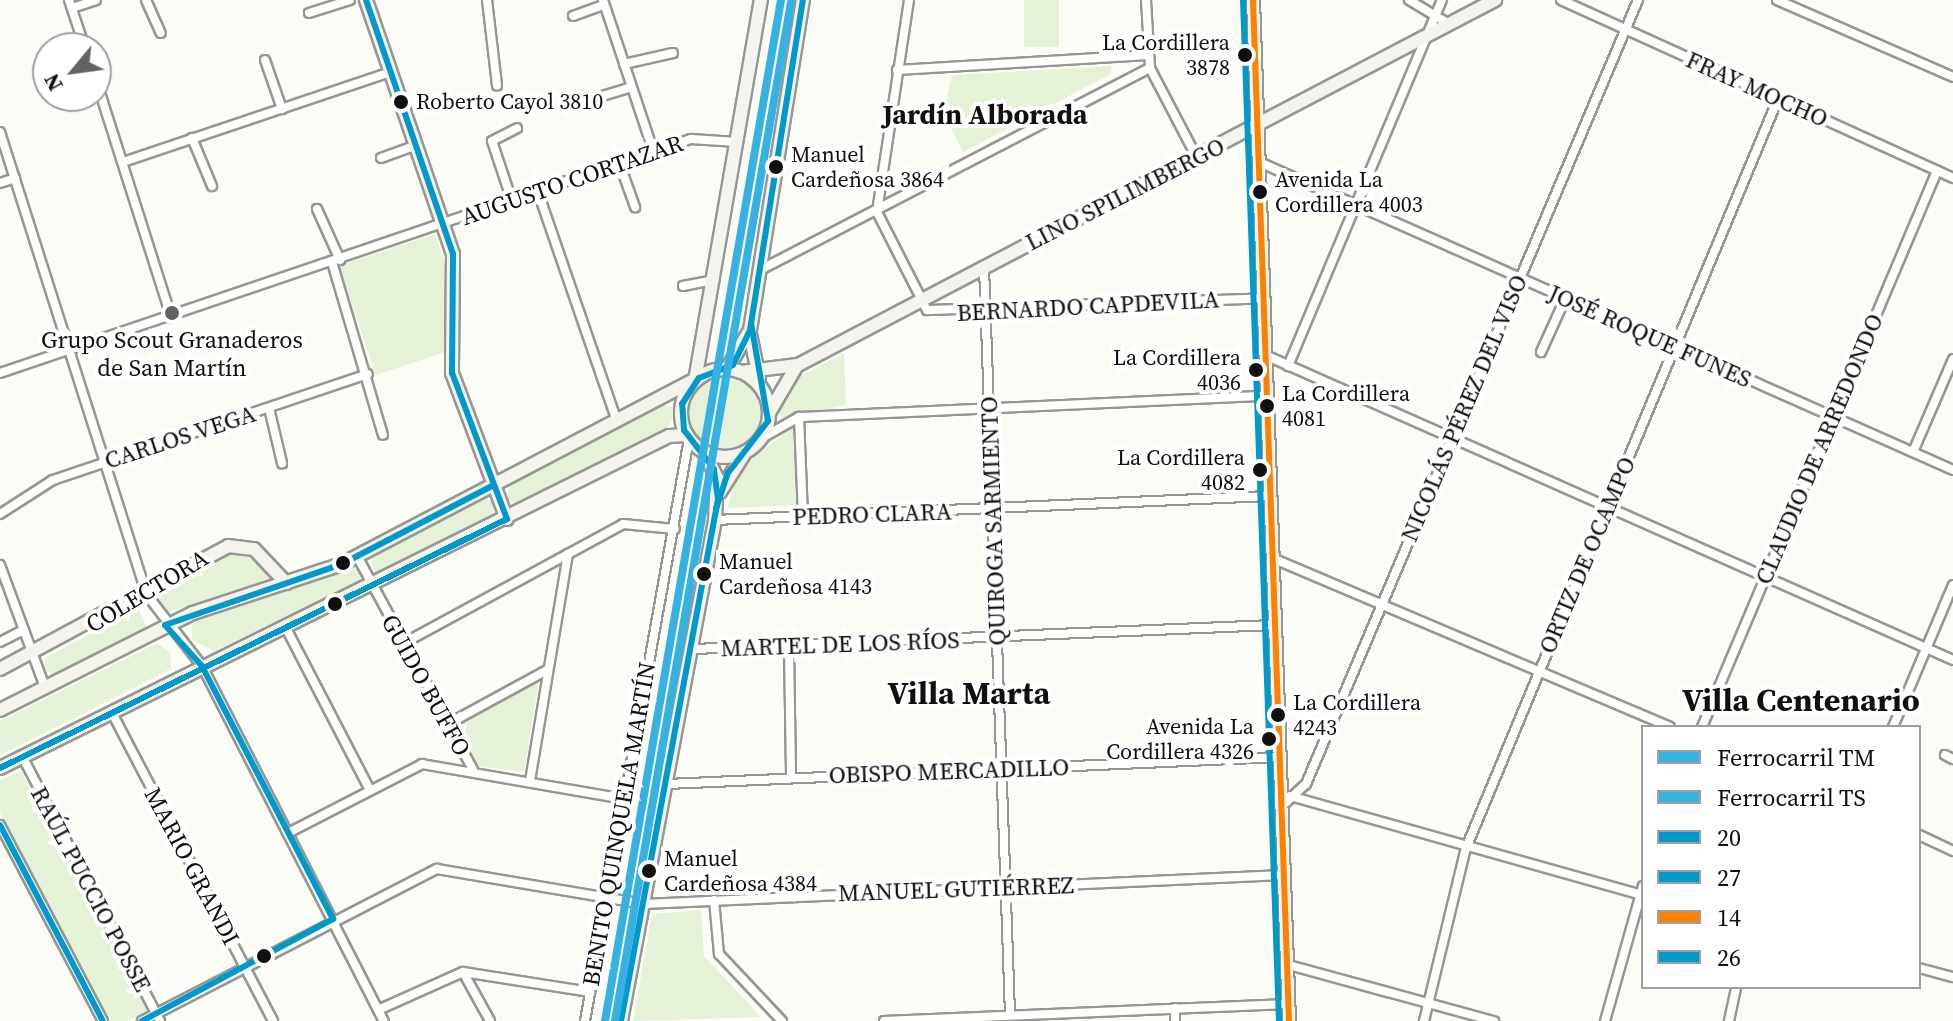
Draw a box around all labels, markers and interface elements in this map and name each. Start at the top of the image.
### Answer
place label: La Cordillera 3878 [1102,29,1230,80]
north arrow [32,32,112,112]
street label: FRAY MOCHO [1681,45,1833,133]
marker: La Cordillera 3878 [1237,47,1253,63]
text: N [36,68,70,97]
place label: Roberto Cayol 3810 [416,89,603,115]
marker: Roberto Cayol 3810 [393,94,409,110]
district label: Jardín Alborada [882,97,1088,131]
street label: AUGUSTO CORTAZAR [457,129,687,231]
street label: LINO SPILIMBERGO [1021,131,1229,257]
place label: Manuel Cardeñosa 3864 [791,141,944,192]
marker: Manuel Cardeñosa 3864 [768,159,784,175]
place label: Avenida La Cordillera 4003 [1275,166,1423,218]
marker: Avenida La Cordillera 4003 [1252,184,1268,200]
street label: NICOLÁS PÉREZ DEL VISO [1395,270,1533,546]
street label: JOSÉ ROQUE FUNES [1544,278,1756,394]
street label: BERNARDO CAPDEVILA [956,285,1220,327]
marker: Grupo Scout Granaderos de San Martín [163,304,181,322]
street label: CLAUDIO DE ARREDONDO [1749,309,1889,589]
place label: Grupo Scout Granaderos de San Martín [41,326,303,382]
place label: La Cordillera 4036 [1113,344,1241,396]
marker: La Cordillera 4036 [1248,362,1264,378]
place label: La Cordillera 4081 [1282,380,1410,432]
street label: QUIROGA SARMIENTO [974,396,1012,646]
marker: La Cordillera 4081 [1259,398,1275,414]
street label: CARLOS VEGA [101,399,259,475]
place label: La Cordillera 4082 [1117,444,1245,496]
street label: ORTIZ DE OCAMPO [1533,452,1641,658]
marker: La Cordillera 4082 [1252,462,1268,478]
street label: PEDRO CLARA [792,497,952,531]
street label: COLECTORA [81,543,213,639]
place label: Manuel Cardeñosa 4143 [719,548,872,600]
unlabelled marker [335,555,351,571]
marker: Manuel Cardeñosa 4143 [696,566,712,582]
unlabelled marker [327,596,343,612]
street label: GUIDO BUFFO [375,609,477,761]
street label: MARTEL DE LOS RÍOS [720,625,960,663]
street label: BENITO QUINQUELA MARTÍN [576,660,662,988]
district label: Villa Marta [888,674,1050,712]
district label: Villa Centenario [1682,681,1920,719]
place label: La Cordillera 4243 [1293,689,1421,740]
marker: La Cordillera 4243 [1270,707,1286,723]
place label: Avenida La Cordillera 4326 [1106,713,1254,764]
legend [1641,725,1921,989]
marker: Avenida La Cordillera 4326 [1261,731,1277,747]
text: Ferrocarril TM [1717,741,1875,774]
street label: OBISPO MERCADILLO [828,752,1070,790]
street label: RAÚL PUCCIO POSSE [25,781,157,997]
text: Ferrocarril TS [1717,781,1866,814]
street label: MARIO GRANDI [138,782,246,950]
text: 20 [1717,821,1741,854]
place label: Manuel Cardeñosa 4384 [664,845,817,896]
text: 27 [1717,861,1741,894]
marker: Manuel Cardeñosa 4384 [641,863,657,879]
street label: MANUEL GUTIÉRREZ [838,870,1074,908]
text: 14 [1717,901,1741,934]
text: 26 [1717,941,1741,974]
unlabelled marker [256,948,272,964]

